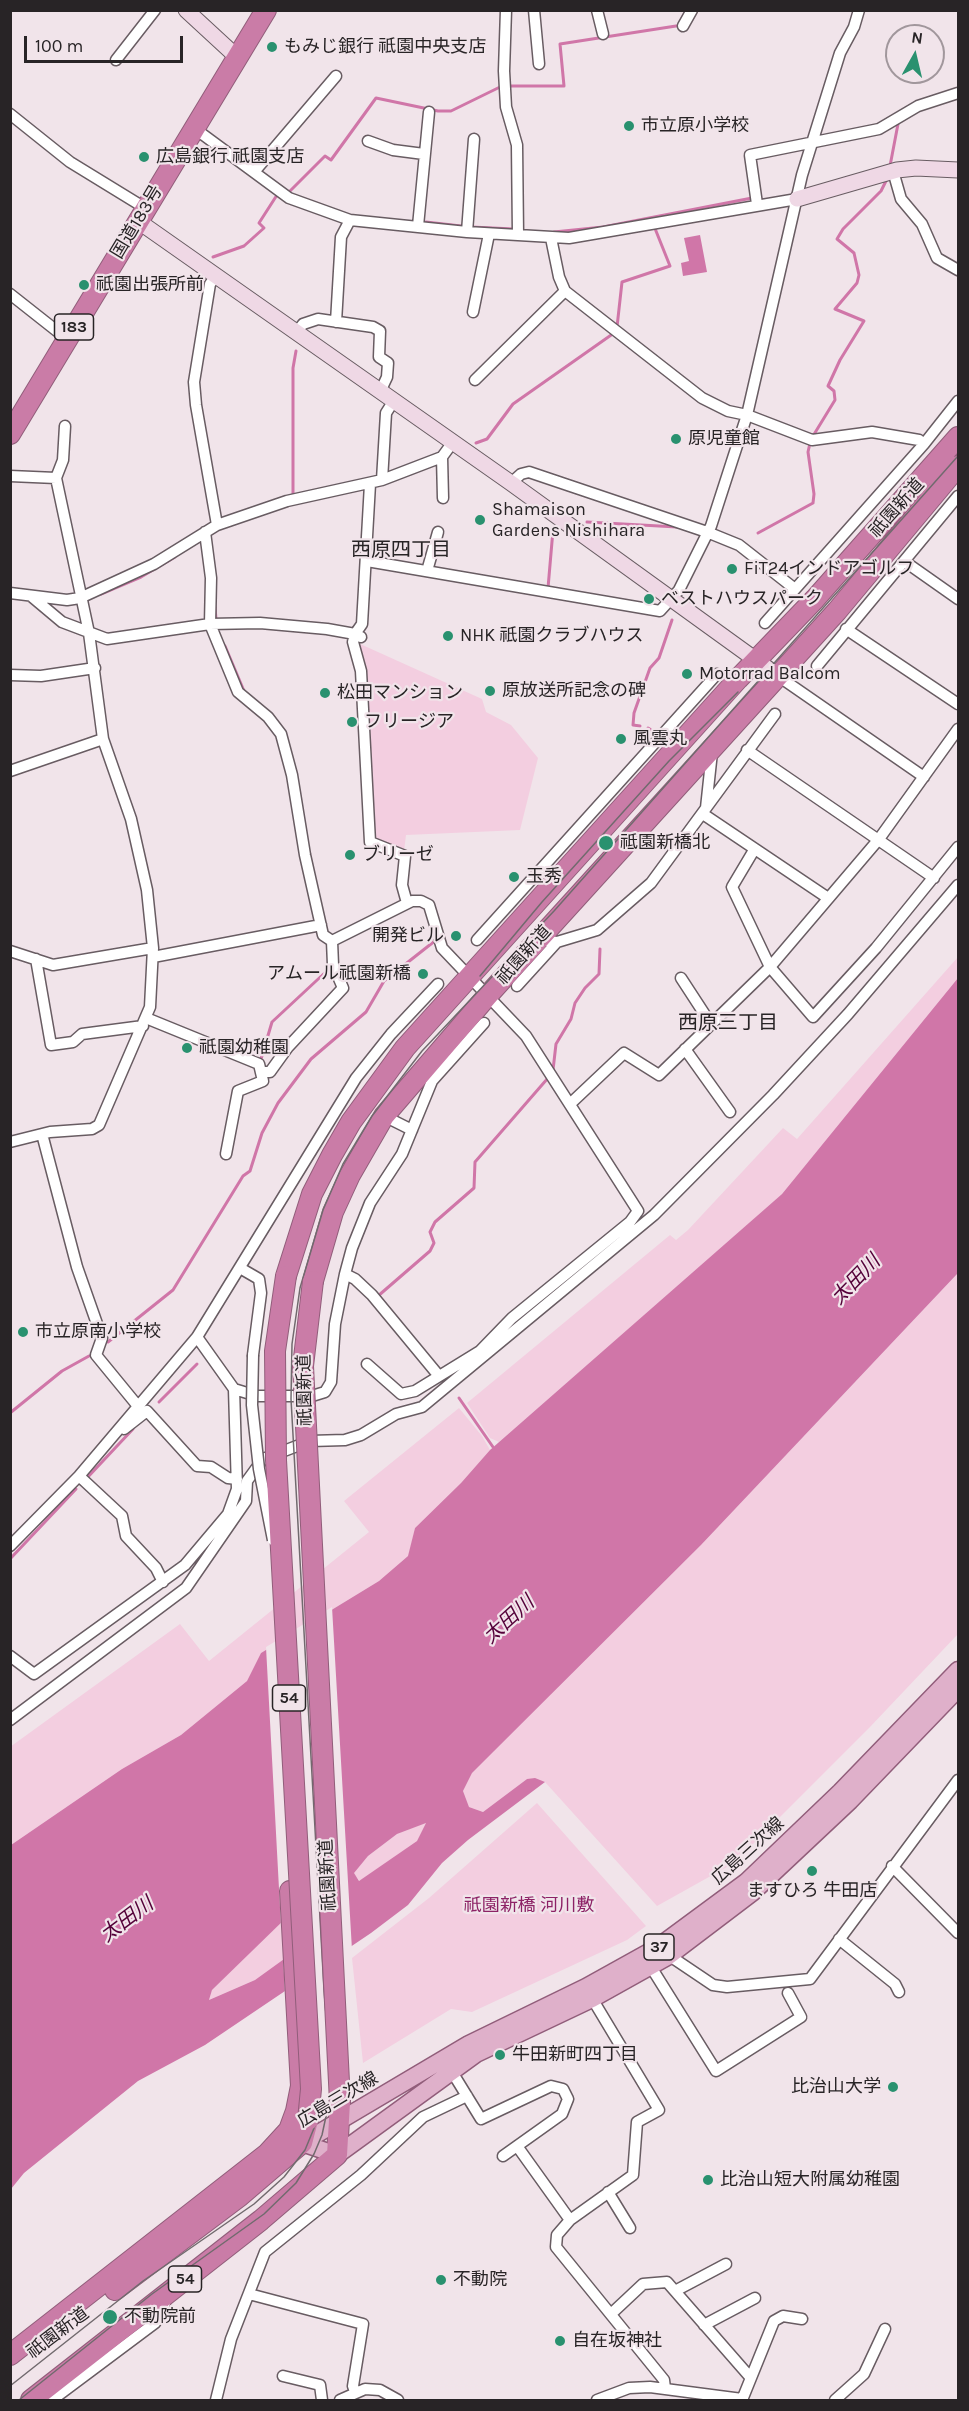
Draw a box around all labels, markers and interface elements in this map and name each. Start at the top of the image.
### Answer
scale bar [27,24,186,62]
north arrow [885,24,945,84]
text: N [910,27,924,48]
text: 100 m [35,35,83,57]
place label: もみじ銀行 祇園中央支店 [284,36,486,58]
marker: もみじ銀行 祇園中央支店 [265,40,279,54]
place label: 市立原小学校 [641,115,749,137]
marker: 市立原小学校 [622,119,636,133]
place label: 広島銀行 祇園支店 [156,146,304,168]
marker: 広島銀行 祇園支店 [137,150,151,164]
street label: 国道183号 [107,181,167,263]
place label: 祇園出張所前 [96,274,204,296]
marker: 祇園出張所前 [77,278,91,292]
road number: 183 [54,314,94,340]
place label: 原児童館 [688,428,760,450]
marker: 原児童館 [669,432,683,446]
street label: 祇園新道 [865,474,929,542]
place label: Shamaison Gardens Nishihara [492,499,645,542]
marker: Shamaison Gardens Nishihara [473,513,487,527]
district label: 西原四丁目 [351,538,451,562]
place label: FiT24インドアゴルフ [744,558,914,580]
marker: FiT24インドアゴルフ [725,562,739,576]
place label: ベストハウスパーク [661,588,823,610]
marker: ベストハウスパーク [642,592,656,606]
place label: NHK 祇園クラブハウス [460,625,644,647]
marker: NHK 祇園クラブハウス [441,629,455,643]
place label: Motorrad Balcom [699,663,841,685]
marker: Motorrad Balcom [680,667,694,681]
place label: 原放送所記念の碑 [502,680,646,702]
place label: 松田マンション [337,682,463,704]
marker: 原放送所記念の碑 [483,684,497,698]
marker: 松田マンション [318,686,332,700]
place label: フリージア [364,711,454,733]
marker: フリージア [345,715,359,729]
place label: 風雲丸 [633,728,687,750]
marker: 風雲丸 [614,732,628,746]
place label: 祗園新橋北 [620,832,710,854]
marker: 祗園新橋北 [597,834,615,852]
place label: ブリーゼ [362,844,434,866]
marker: ブリーゼ [343,848,357,862]
place label: 玉秀 [526,866,562,888]
marker: 玉秀 [507,870,521,884]
street label: 祇園新道 [492,921,556,989]
place label: 開発ビル [372,925,444,947]
marker: 開発ビル [449,929,463,943]
place label: アムール祇園新橋 [267,963,411,985]
marker: アムール祇園新橋 [416,967,430,981]
district label: 西原三丁目 [678,1011,778,1035]
place label: 祇園幼稚園 [199,1037,289,1059]
marker: 祇園幼稚園 [180,1041,194,1055]
water label: 太田川 [827,1250,885,1310]
place label: 市立原南小学校 [35,1321,161,1343]
marker: 市立原南小学校 [16,1325,30,1339]
street label: 祇園新道 [294,1354,316,1426]
water label: 太田川 [479,1591,539,1649]
road number: 54 [272,1685,306,1711]
street label: 広島三次線 [707,1813,789,1889]
street label: 祇園新道 [315,1838,341,1912]
marker: ますひろ 牛田店 [805,1864,819,1878]
place label: ますひろ 牛田店 [747,1880,877,1902]
water label: 太田川 [96,1892,158,1948]
park label: 祇園新橋 河川敷 [464,1895,594,1917]
road number: 37 [644,1934,674,1960]
place label: 牛田新町四丁目 [512,2044,638,2066]
marker: 牛田新町四丁目 [493,2048,507,2062]
street label: 広島三次線 [294,2068,382,2132]
place label: 比治山大学 [791,2076,881,2098]
marker: 比治山大学 [886,2080,900,2094]
place label: 比治山短大附属幼稚園 [720,2169,900,2191]
marker: 比治山短大附属幼稚園 [701,2173,715,2187]
road number: 54 [168,2266,201,2292]
place label: 不動院 [453,2269,507,2291]
marker: 不動院 [434,2273,448,2287]
street label: 祇園新道 [23,2303,93,2363]
place label: 不動院前 [124,2306,196,2328]
marker: 不動院前 [101,2308,119,2326]
place label: 自在坂神社 [572,2330,662,2352]
marker: 自在坂神社 [553,2334,567,2348]

